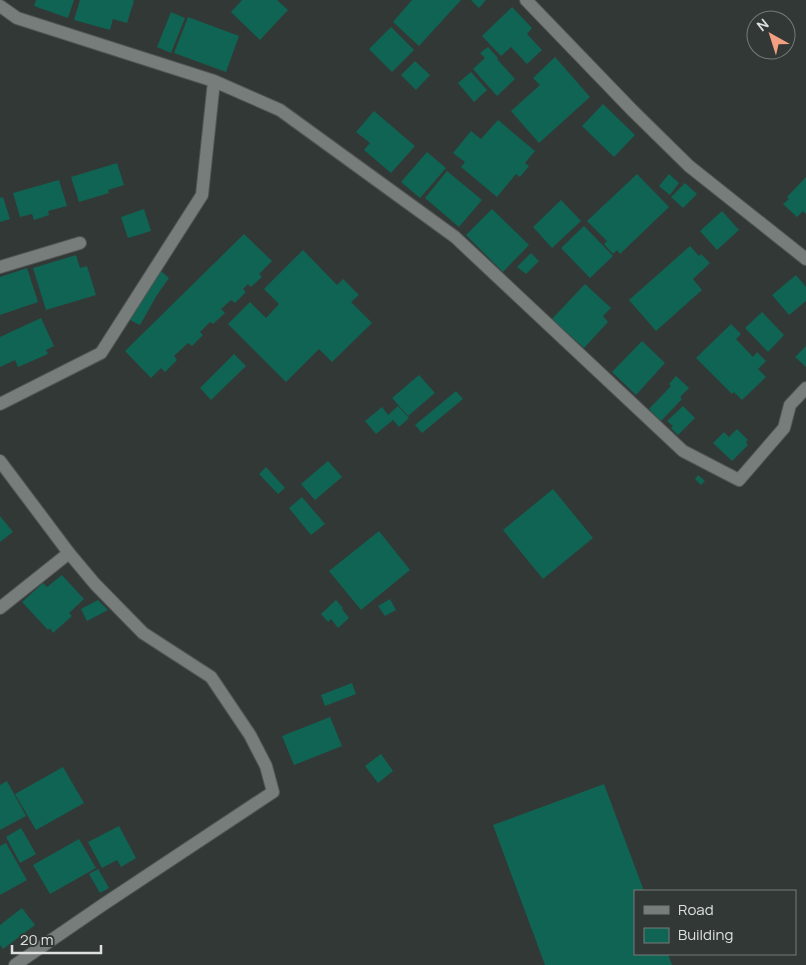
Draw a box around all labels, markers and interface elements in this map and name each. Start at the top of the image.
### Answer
north arrow [746,10,796,60]
text: N [753,14,772,35]
legend [634,890,796,955]
text: Road [678,899,714,920]
scale bar [12,922,101,954]
text: Building [678,924,733,945]
text: 20 m [20,929,53,950]

